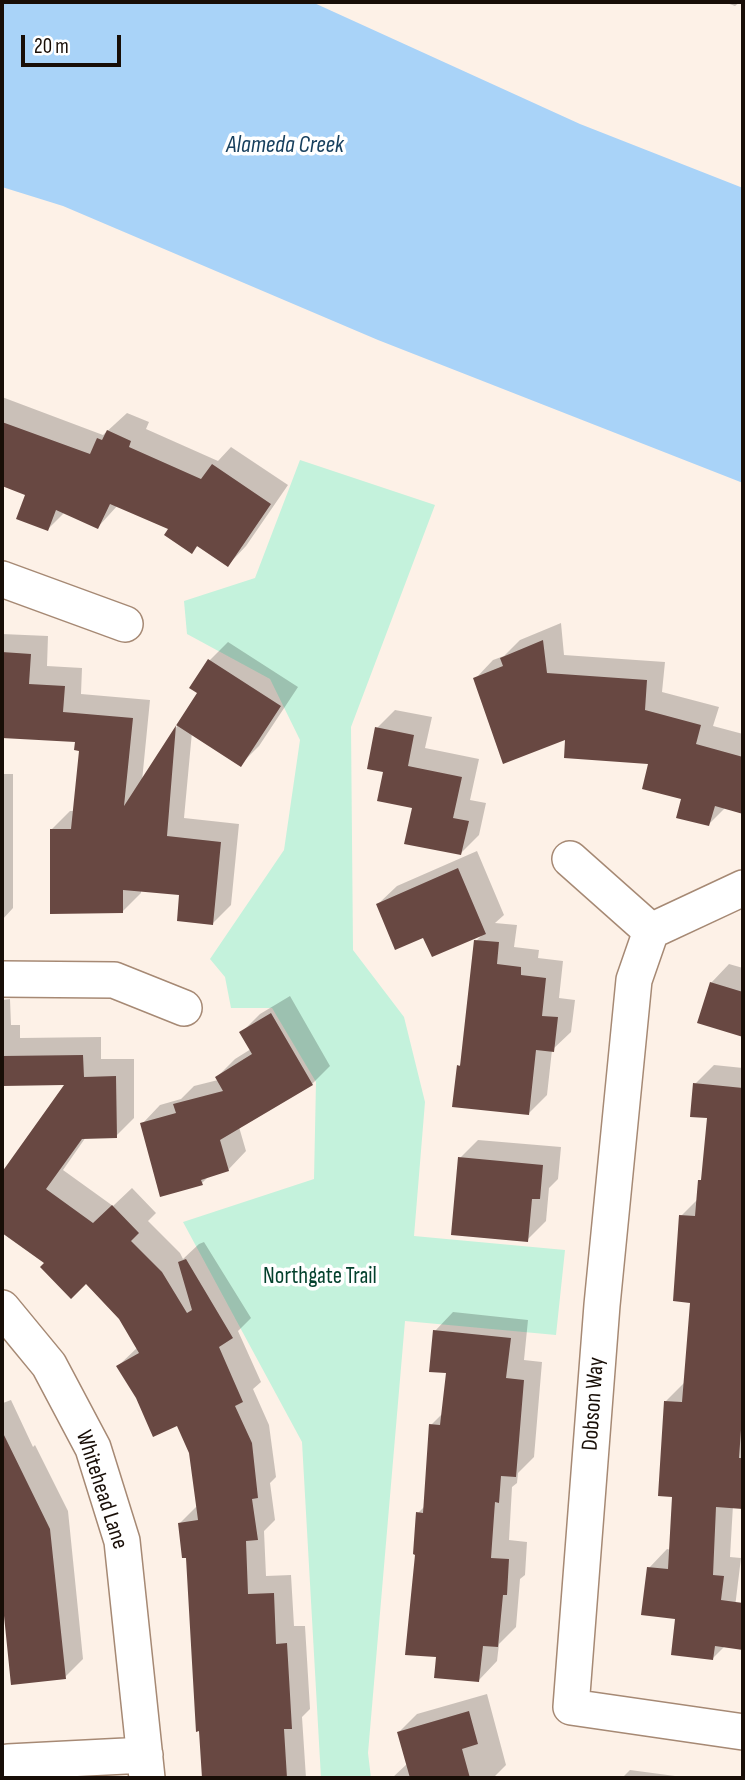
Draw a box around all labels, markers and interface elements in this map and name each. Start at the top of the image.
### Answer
scale bar [24,21,124,65]
text: 20 m [34,34,69,59]
water label: Alameda Creek [226,132,344,160]
park label: Northgate Trail [263,1263,377,1291]
street label: Dobson Way [577,1356,611,1452]
street label: Whitehead Lane [69,1427,133,1553]

